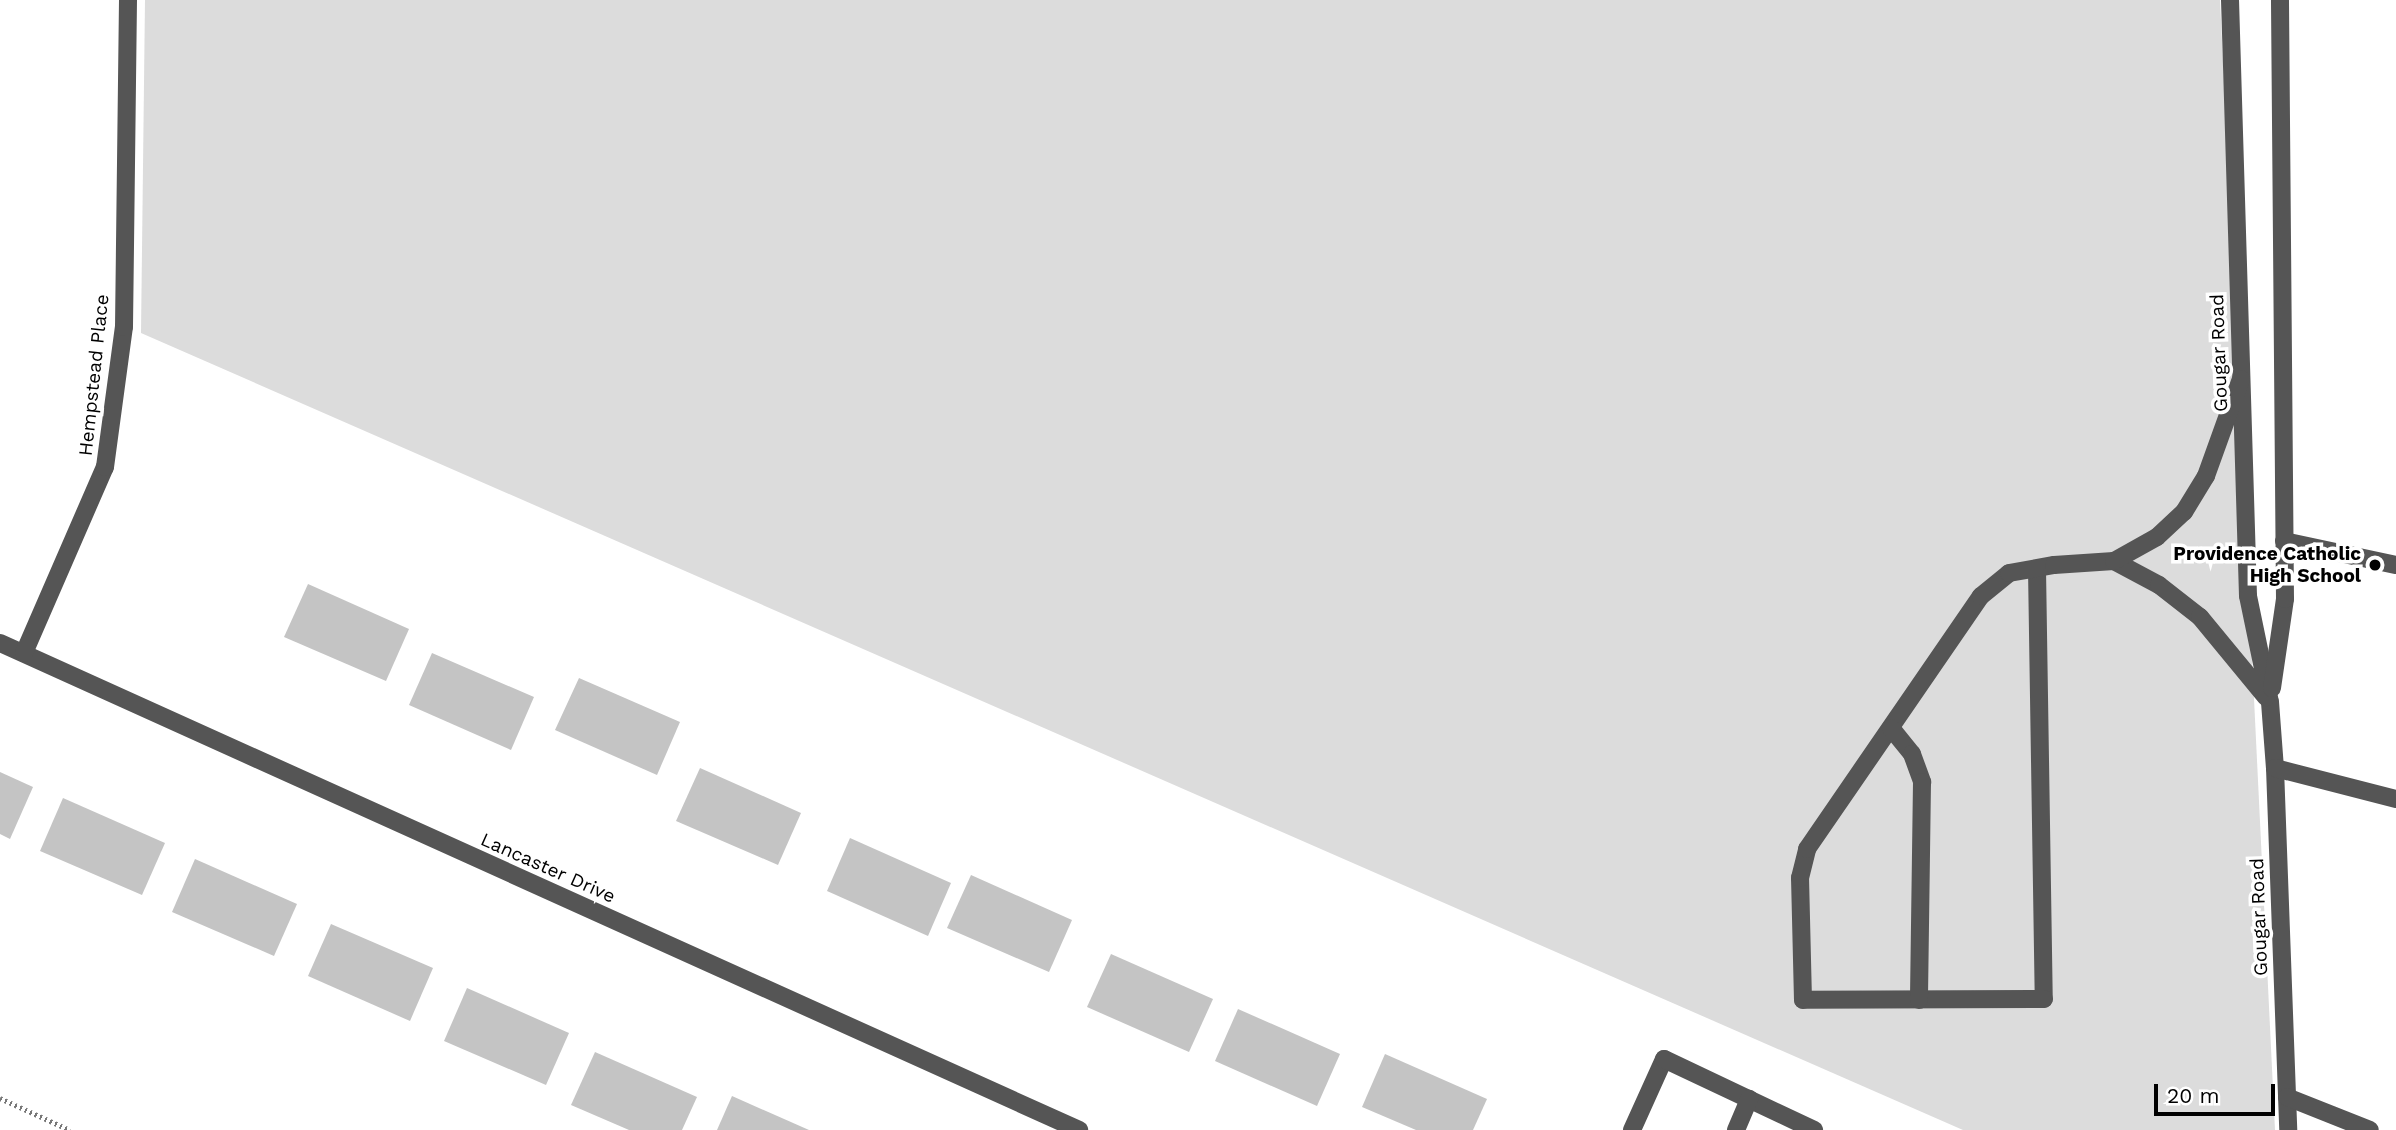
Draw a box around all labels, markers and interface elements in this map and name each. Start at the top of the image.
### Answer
street label: Hempstead Place [74,293,114,457]
street label: Gougar Road [2206,293,2232,413]
place label: Providence Catholic High School [2173,543,2361,587]
marker: Providence Catholic High School [2367,557,2383,573]
street label: Lancaster Drive [477,828,619,908]
street label: Gougar Road [2246,857,2272,977]
scale bar [2158,1070,2279,1114]
text: 20 m [2167,1083,2219,1108]

